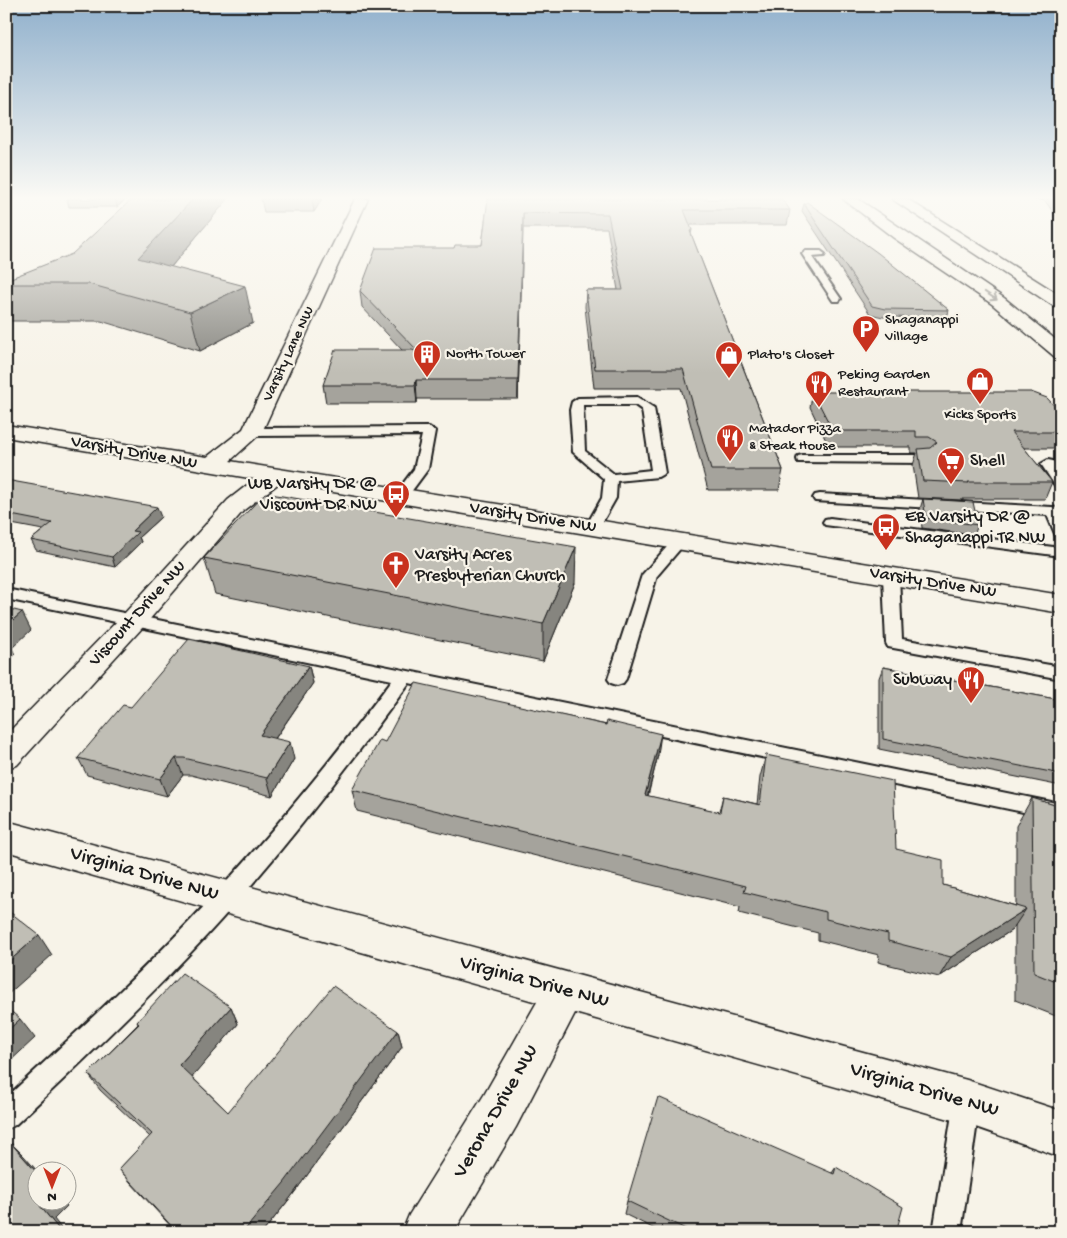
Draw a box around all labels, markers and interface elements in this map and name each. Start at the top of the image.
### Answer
one-way arrow [983,291,997,301]
street label: Varsity Lane NW [259,303,319,405]
place label: Shaganappi Village [884,311,959,346]
parking icon: Shaganappi Village [851,314,881,353]
building icon: North Tower [412,339,442,378]
shop icon: Plato's Closet [714,340,744,379]
place label: North Tower [446,345,527,363]
place label: Plato's Closet [747,346,835,364]
place label: Peking Garden Restaurant [837,366,930,401]
shop icon: Kicks Sports [965,366,995,405]
restaurant icon: Peking Garden Restaurant [804,369,834,408]
place label: Kicks Sports [944,406,1016,424]
place label: Matador Pizza & Steak House [749,420,841,455]
restaurant icon: Matador Pizza & Steak House [715,423,745,462]
street label: Varsity Drive NW [68,431,199,474]
supermarket icon: Shell [936,446,966,485]
place label: Shell [970,451,1005,472]
place label: WB Varsity DR @ Viscount DR NW [248,474,377,516]
bus stop icon: WB Varsity DR @ Viscount DR NW [381,479,411,518]
street label: Varsity Drive NW [467,497,598,538]
place label: EB Varsity DR @ Shaganappi TR NW [905,507,1045,549]
bus stop icon: EB Varsity DR @ Shaganappi TR NW [871,512,901,551]
place label: Varsity Acres Presbyterian Church [414,545,566,587]
church icon: Varsity Acres Presbyterian Church [381,550,411,589]
street label: Viscount Drive NW [84,557,191,672]
street label: Varsity Drive NW [867,562,998,603]
restaurant icon: Subway [956,665,986,704]
place label: Subway [893,670,952,691]
street label: Virginia Drive NW [66,842,221,908]
street label: Virginia Drive NW [456,951,612,1015]
street label: Verona Drive NW [448,1041,545,1184]
street label: Virginia Drive NW [846,1058,1001,1124]
north arrow [28,1160,78,1210]
text: N [47,1188,57,1205]

